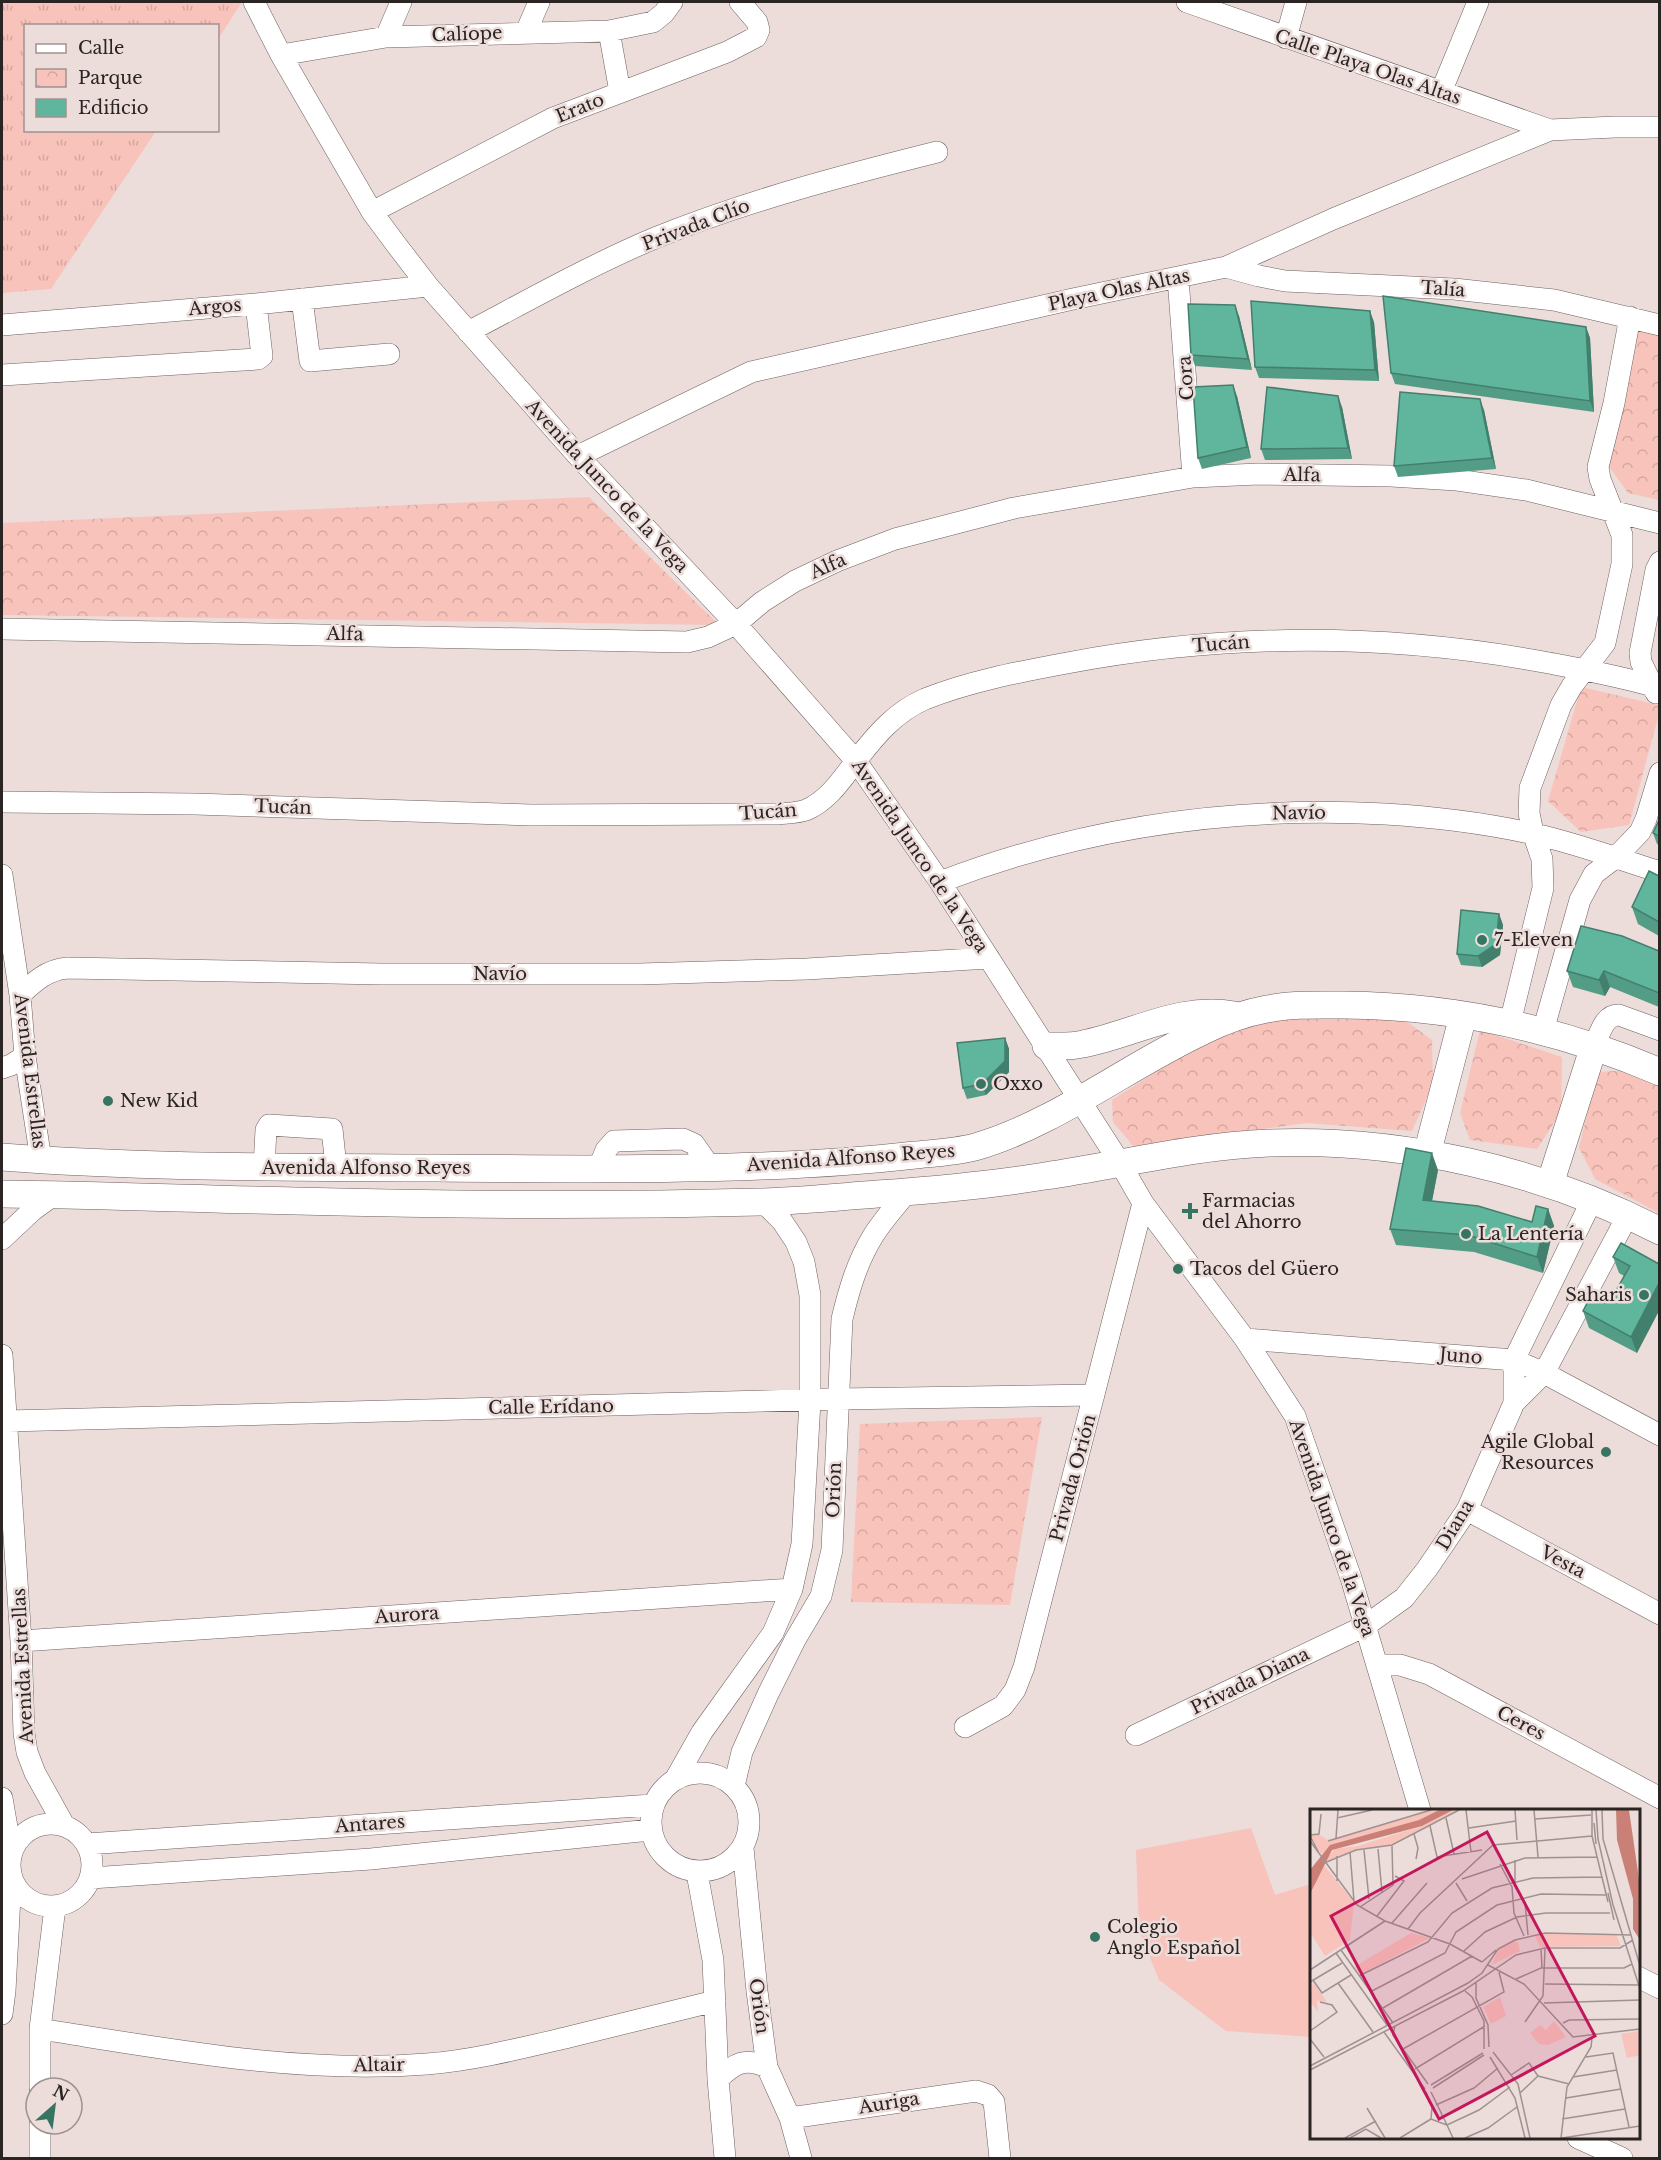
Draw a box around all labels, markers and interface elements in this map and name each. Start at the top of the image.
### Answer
street label: Calíope [431,22,503,46]
legend [24,24,219,132]
street label: Calle Playa Olas Altas [1272,25,1464,109]
text: Calle [78,37,124,59]
text: Parque [78,67,143,89]
street label: Erato [553,88,607,128]
text: Edificio [78,97,149,119]
street label: Privada Clío [639,194,753,256]
street label: Playa Olas Altas [1046,264,1192,316]
street label: Talía [1420,276,1466,302]
street label: Argos [187,294,242,320]
street label: Cora [1173,355,1199,401]
street label: Avenida Junco de la Vega [520,394,693,577]
street label: Alfa [1282,464,1321,486]
street label: Alfa [806,548,849,584]
street label: Alfa [325,623,364,645]
street label: Tucán [1192,631,1250,657]
street label: Avenida Junco de la Vega [846,754,993,957]
street label: Tucán [254,795,312,819]
street label: Tucán [739,799,797,825]
street label: Navío [1272,802,1326,824]
place label: 7-Eleven [1494,929,1573,951]
marker: 7-Eleven [1475,933,1489,947]
street label: Navío [473,963,527,985]
street label: Avenida Estrellas [9,991,50,1150]
place label: Oxxo [993,1073,1043,1095]
marker: Oxxo [974,1077,988,1091]
place label: New Kid [120,1090,198,1112]
marker: New Kid [101,1094,115,1108]
street label: Avenida Alfonso Reyes [745,1140,956,1176]
street label: Avenida Alfonso Reyes [261,1157,470,1179]
place label: Farmacias del Ahorro [1202,1190,1302,1233]
marker: Farmacias del Ahorro [1183,1204,1197,1218]
place label: La Lentería [1478,1223,1584,1245]
marker: La Lentería [1459,1227,1473,1241]
place label: Tacos del Güero [1190,1258,1339,1280]
marker: Tacos del Güero [1171,1262,1185,1276]
place label: Saharis [1565,1284,1632,1306]
marker: Saharis [1637,1288,1651,1302]
street label: Juno [1437,1343,1483,1369]
street label: Calle Erídano [488,1395,614,1419]
street label: Privada Orión [1045,1412,1101,1544]
street label: Avenida Junco de la Vega [1284,1415,1380,1640]
place label: Agile Global Resources [1480,1431,1594,1474]
marker: Agile Global Resources [1599,1445,1613,1459]
street label: Orión [822,1462,846,1518]
street label: Diana [1432,1496,1478,1554]
street label: Vesta [1536,1541,1589,1583]
street label: Avenida Estrellas [8,1588,38,1745]
street label: Aurora [373,1602,440,1628]
street label: Privada Diana [1187,1643,1313,1719]
street label: Ceres [1493,1701,1549,1745]
inset map [1310,1809,1640,2139]
street label: Antares [333,1811,406,1837]
place label: Colegio Anglo Español [1106,1916,1240,1959]
marker: Colegio Anglo Español [1088,1930,1102,1944]
street label: Orión [744,1977,774,2035]
street label: Altair [352,2054,405,2076]
north arrow [24,2076,84,2136]
text: N [50,2080,72,2105]
street label: Auriga [856,2087,921,2119]

